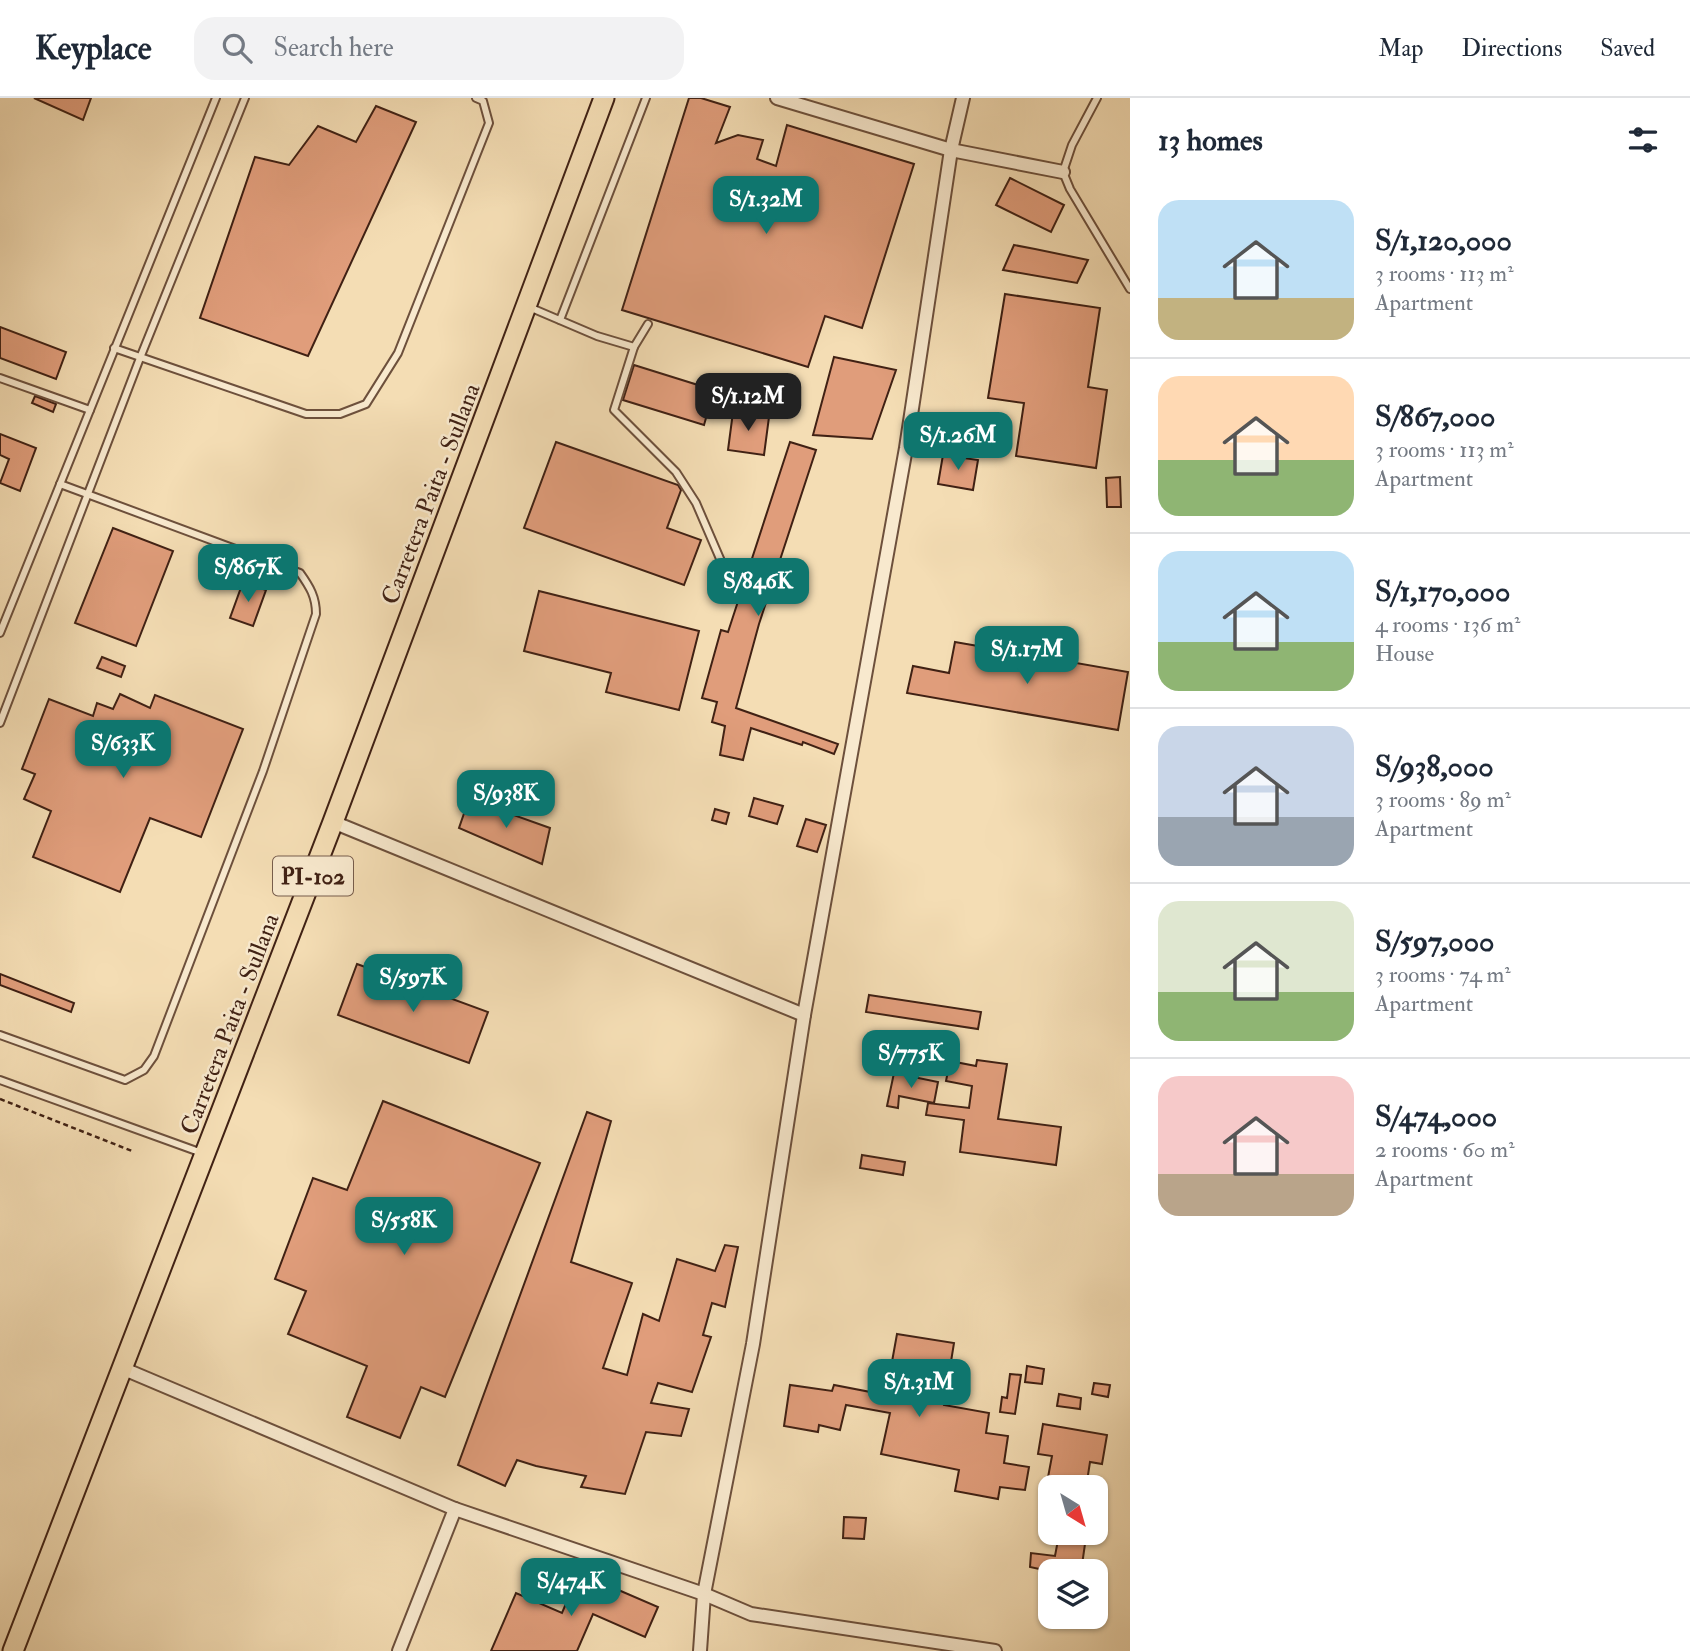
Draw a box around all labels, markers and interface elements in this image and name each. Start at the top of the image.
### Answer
search box [194,17,684,80]
text: Keyplace [35,28,152,69]
icon: search [218,29,256,67]
text: Search here [274,32,394,64]
text: Map [1378,33,1423,64]
text: Directions [1461,33,1562,64]
text: Saved [1600,33,1655,64]
icon: filters [1624,121,1662,159]
text: 13 homes [1158,122,1263,159]
pin: S/1.32M [701,176,831,236]
text: S/1.32M [729,184,803,213]
text: S/1,120,000 [1375,222,1512,259]
icon: home [1214,228,1298,312]
text: 3 rooms · 113 m² [1375,259,1514,288]
text: Apartment [1375,288,1473,317]
pin: S/1.12M [683,374,813,433]
street label: Carretera Paita - Sullana [375,378,488,609]
text: S/1.12M [711,381,785,410]
text: S/867,000 [1375,398,1496,435]
icon: home [1214,404,1298,488]
pin: S/1.26M [893,412,1023,472]
text: S/1.26M [920,420,996,449]
text: 3 rooms · 113 m² [1375,435,1514,464]
text: Apartment [1375,464,1473,493]
pin: S/867K [191,545,305,604]
text: S/867K [214,552,282,581]
pin: S/846K [701,559,815,618]
text: S/846K [723,566,793,595]
text: S/1,170,000 [1375,573,1510,610]
icon: home [1214,579,1298,663]
text: 4 rooms · 136 m² [1375,610,1521,639]
pin: S/1.17M [962,626,1092,686]
text: S/1.17M [991,634,1063,663]
text: House [1375,639,1434,668]
pin: S/633K [66,720,180,780]
text: S/633K [91,728,155,757]
text: S/938,000 [1375,748,1494,785]
icon: home [1214,754,1298,838]
pin: S/938K [449,770,563,830]
text: S/938K [473,778,539,807]
text: 3 rooms · 89 m² [1375,785,1511,814]
text: Apartment [1375,814,1473,843]
road number: PI-102 [273,856,353,896]
street label: Carretera Paita - Sullana [174,908,287,1139]
text: S/597,000 [1375,923,1494,960]
icon: home [1214,929,1298,1013]
pin: S/597K [356,954,470,1014]
text: 3 rooms · 74 m² [1375,960,1511,989]
text: S/597K [379,962,447,991]
text: Apartment [1375,989,1473,1018]
pin: S/775K [854,1030,968,1090]
text: S/775K [878,1038,944,1067]
text: S/474,000 [1375,1098,1497,1135]
icon: home [1214,1104,1298,1188]
text: 2 rooms · 60 m² [1375,1135,1515,1164]
text: Apartment [1375,1164,1473,1193]
pin: S/558K [347,1198,461,1257]
text: S/558K [371,1205,437,1234]
pin: S/1.31M [854,1360,984,1419]
text: S/1.31M [884,1367,954,1396]
north arrow [1038,1475,1108,1545]
map controls [1038,1475,1108,1629]
pin: S/474K [514,1558,628,1618]
button: layers [1038,1559,1108,1629]
text: S/474K [537,1566,605,1595]

